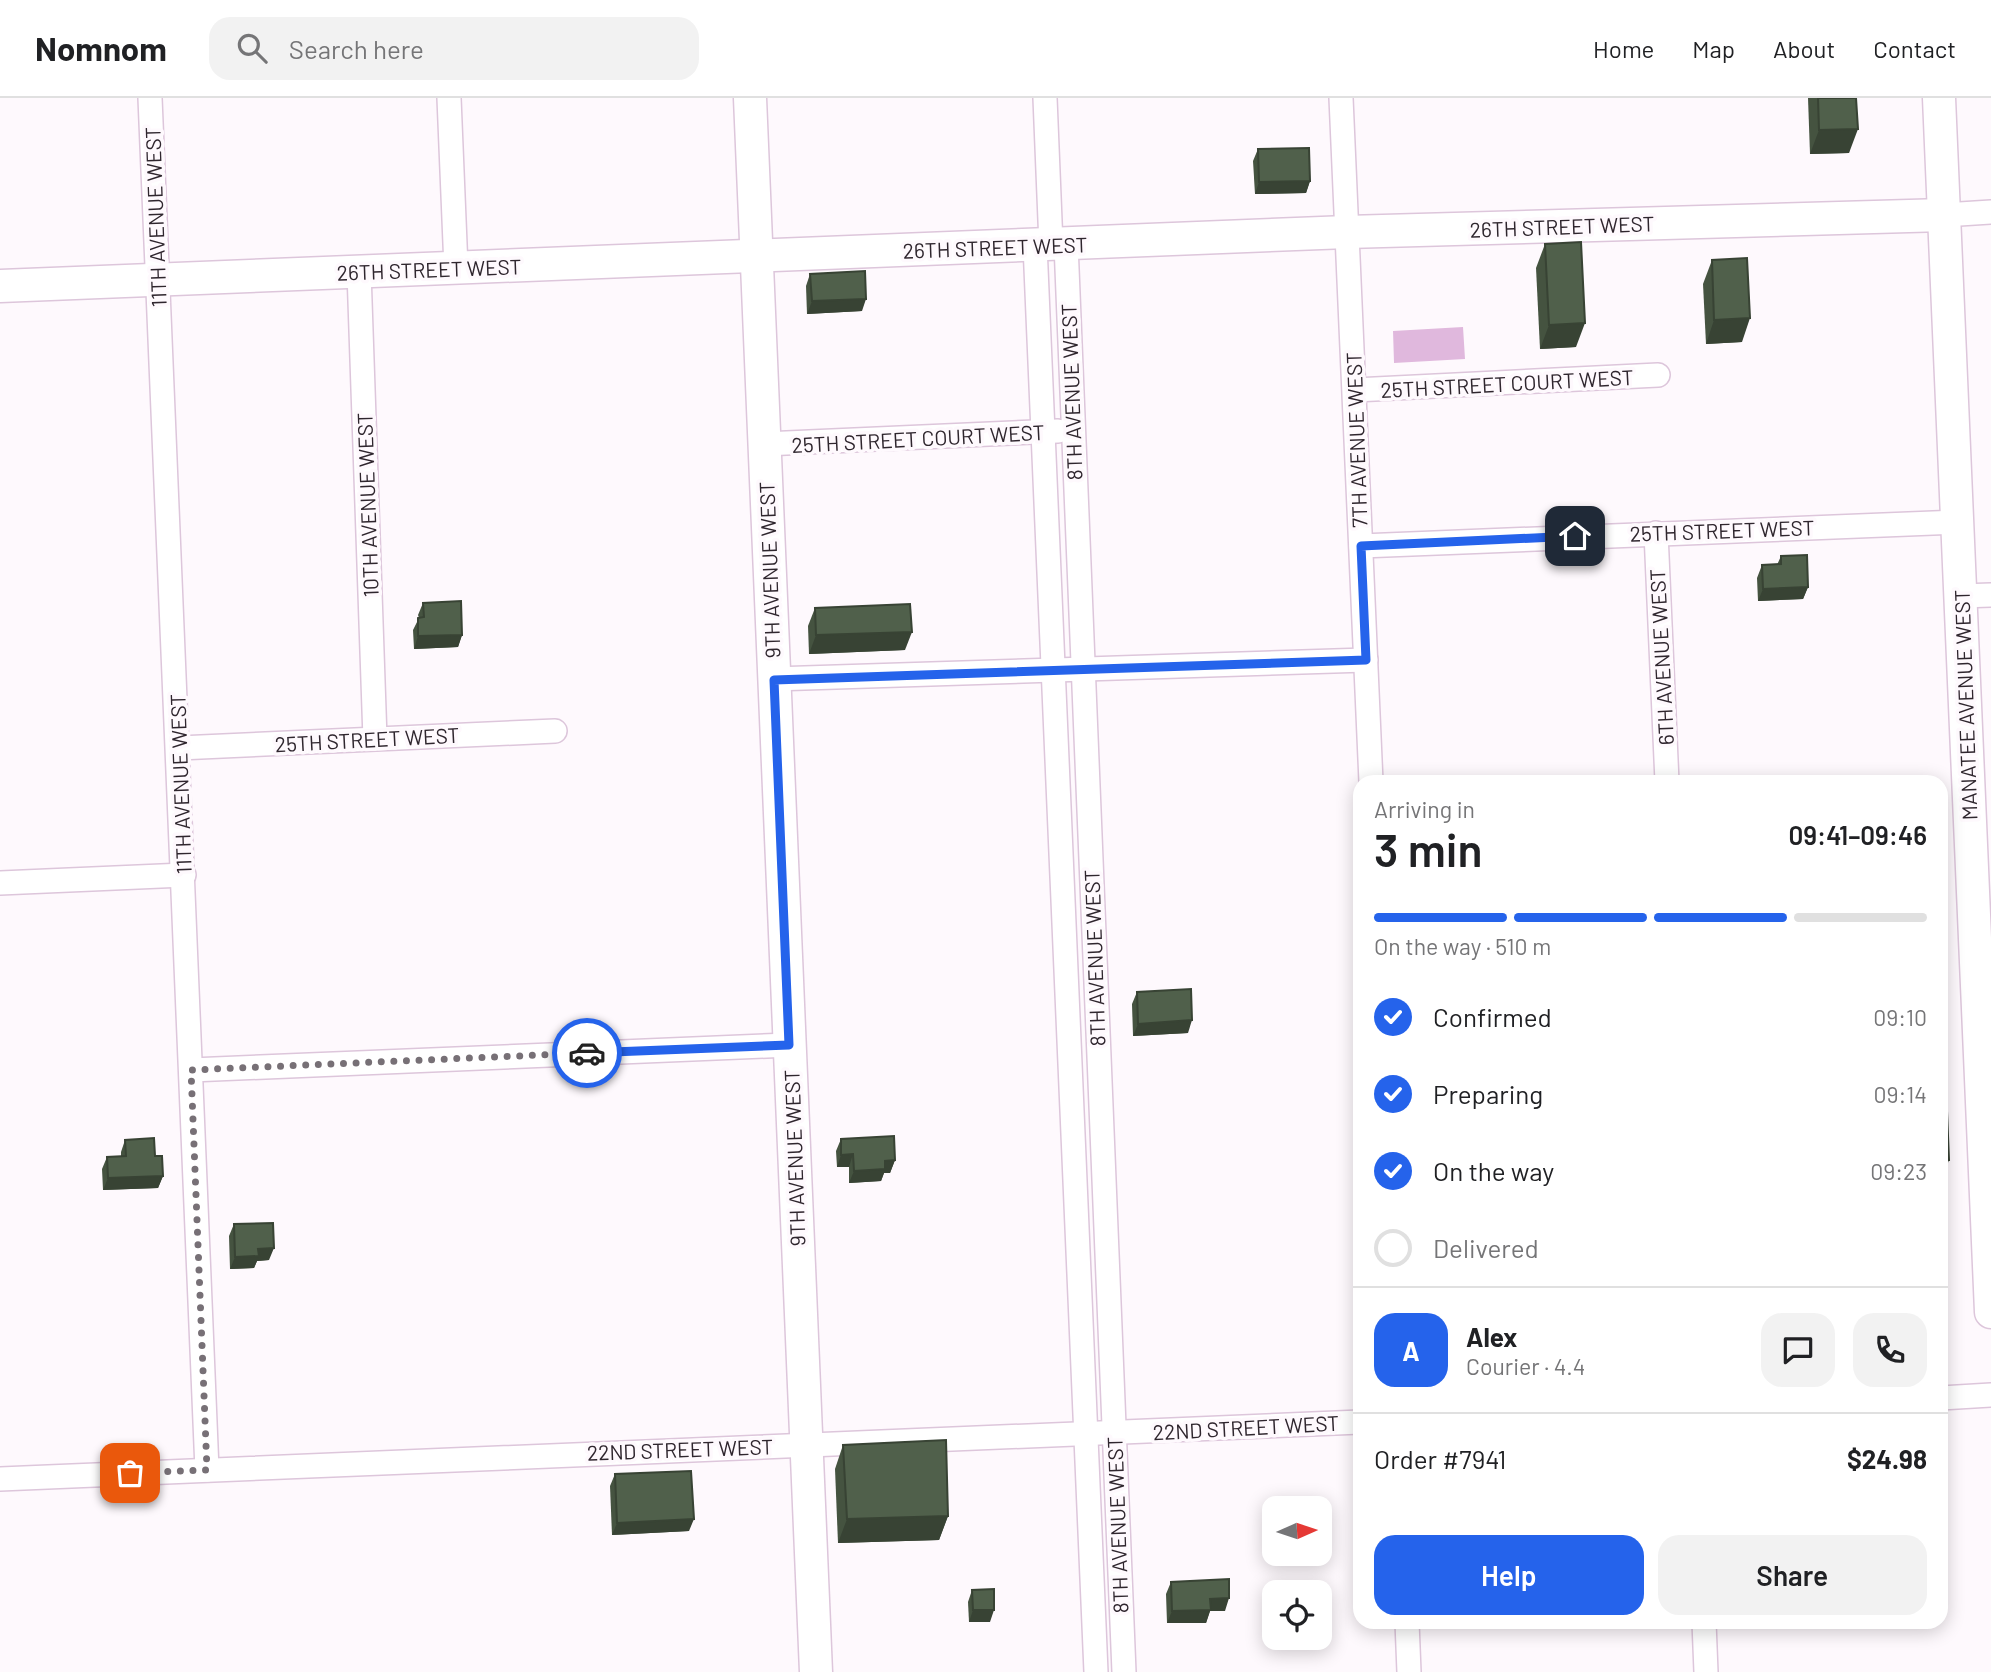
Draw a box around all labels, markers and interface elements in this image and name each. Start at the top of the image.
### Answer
search box [209,17,699,80]
text: Nomnom [35,28,167,68]
icon: search [233,29,271,67]
text: Search here [289,33,424,64]
text: Home [1593,34,1654,63]
text: Map [1692,34,1735,63]
text: About [1773,34,1835,63]
text: Contact [1873,34,1956,63]
street label: 11TH AVENUE WEST [139,126,171,308]
street label: 26TH STREET WEST [1469,210,1655,242]
street label: 26TH STREET WEST [902,231,1088,263]
street label: 26TH STREET WEST [336,253,522,285]
street label: 8TH AVENUE WEST [1055,303,1087,481]
street label: 7TH AVENUE WEST [1340,352,1372,528]
street label: 25TH STREET COURT WEST [1380,364,1634,402]
street label: 10TH AVENUE WEST [351,412,383,598]
street label: 25TH STREET COURT WEST [791,419,1045,457]
street label: 9TH AVENUE WEST [753,481,785,659]
pin [1545,506,1605,566]
street label: 25TH STREET WEST [1629,514,1815,546]
icon: home [1556,517,1594,555]
street label: 6TH AVENUE WEST [1644,568,1678,746]
street label: MANATEE AVENUE WEST [1948,589,1982,821]
street label: 11TH AVENUE WEST [164,693,196,875]
street label: 25TH STREET WEST [274,722,460,756]
text: Arriving in [1374,795,1475,823]
text: 09:41–09:46 [1789,819,1927,850]
text: 3 min [1374,821,1483,876]
street label: 8TH AVENUE WEST [1078,869,1110,1047]
text: On the way · 510 m [1374,932,1551,960]
icon: check [1374,998,1412,1036]
text: Confirmed [1433,1001,1552,1032]
text: 09:10 [1873,1003,1927,1031]
courier [552,1018,622,1088]
icon: car [568,1034,606,1072]
street label: 9TH AVENUE WEST [778,1069,810,1247]
icon: check [1374,1075,1412,1113]
text: Preparing [1433,1078,1543,1109]
text: 09:14 [1874,1080,1927,1108]
icon: check [1374,1152,1412,1190]
text: On the way [1433,1155,1554,1186]
text: 09:23 [1870,1157,1927,1185]
text: Delivered [1433,1232,1539,1263]
button: chat [1761,1313,1835,1387]
button: phone [1853,1313,1927,1387]
text: Alex [1466,1321,1517,1352]
text: A [1402,1335,1420,1366]
text: Courier · 4.4 [1466,1352,1585,1380]
street label: 22ND STREET WEST [1152,1410,1340,1444]
street label: 22ND STREET WEST [586,1433,774,1465]
street label: 8TH AVENUE WEST [1101,1436,1133,1614]
pin [100,1443,160,1503]
text: Order #7941 [1374,1443,1506,1474]
text: $24.98 [1847,1443,1927,1474]
icon: bag [111,1454,149,1492]
north arrow [1262,1496,1332,1566]
map controls [1262,1496,1332,1650]
button: Help [1374,1535,1644,1615]
button: Share [1658,1535,1927,1615]
button: locate [1262,1580,1332,1650]

